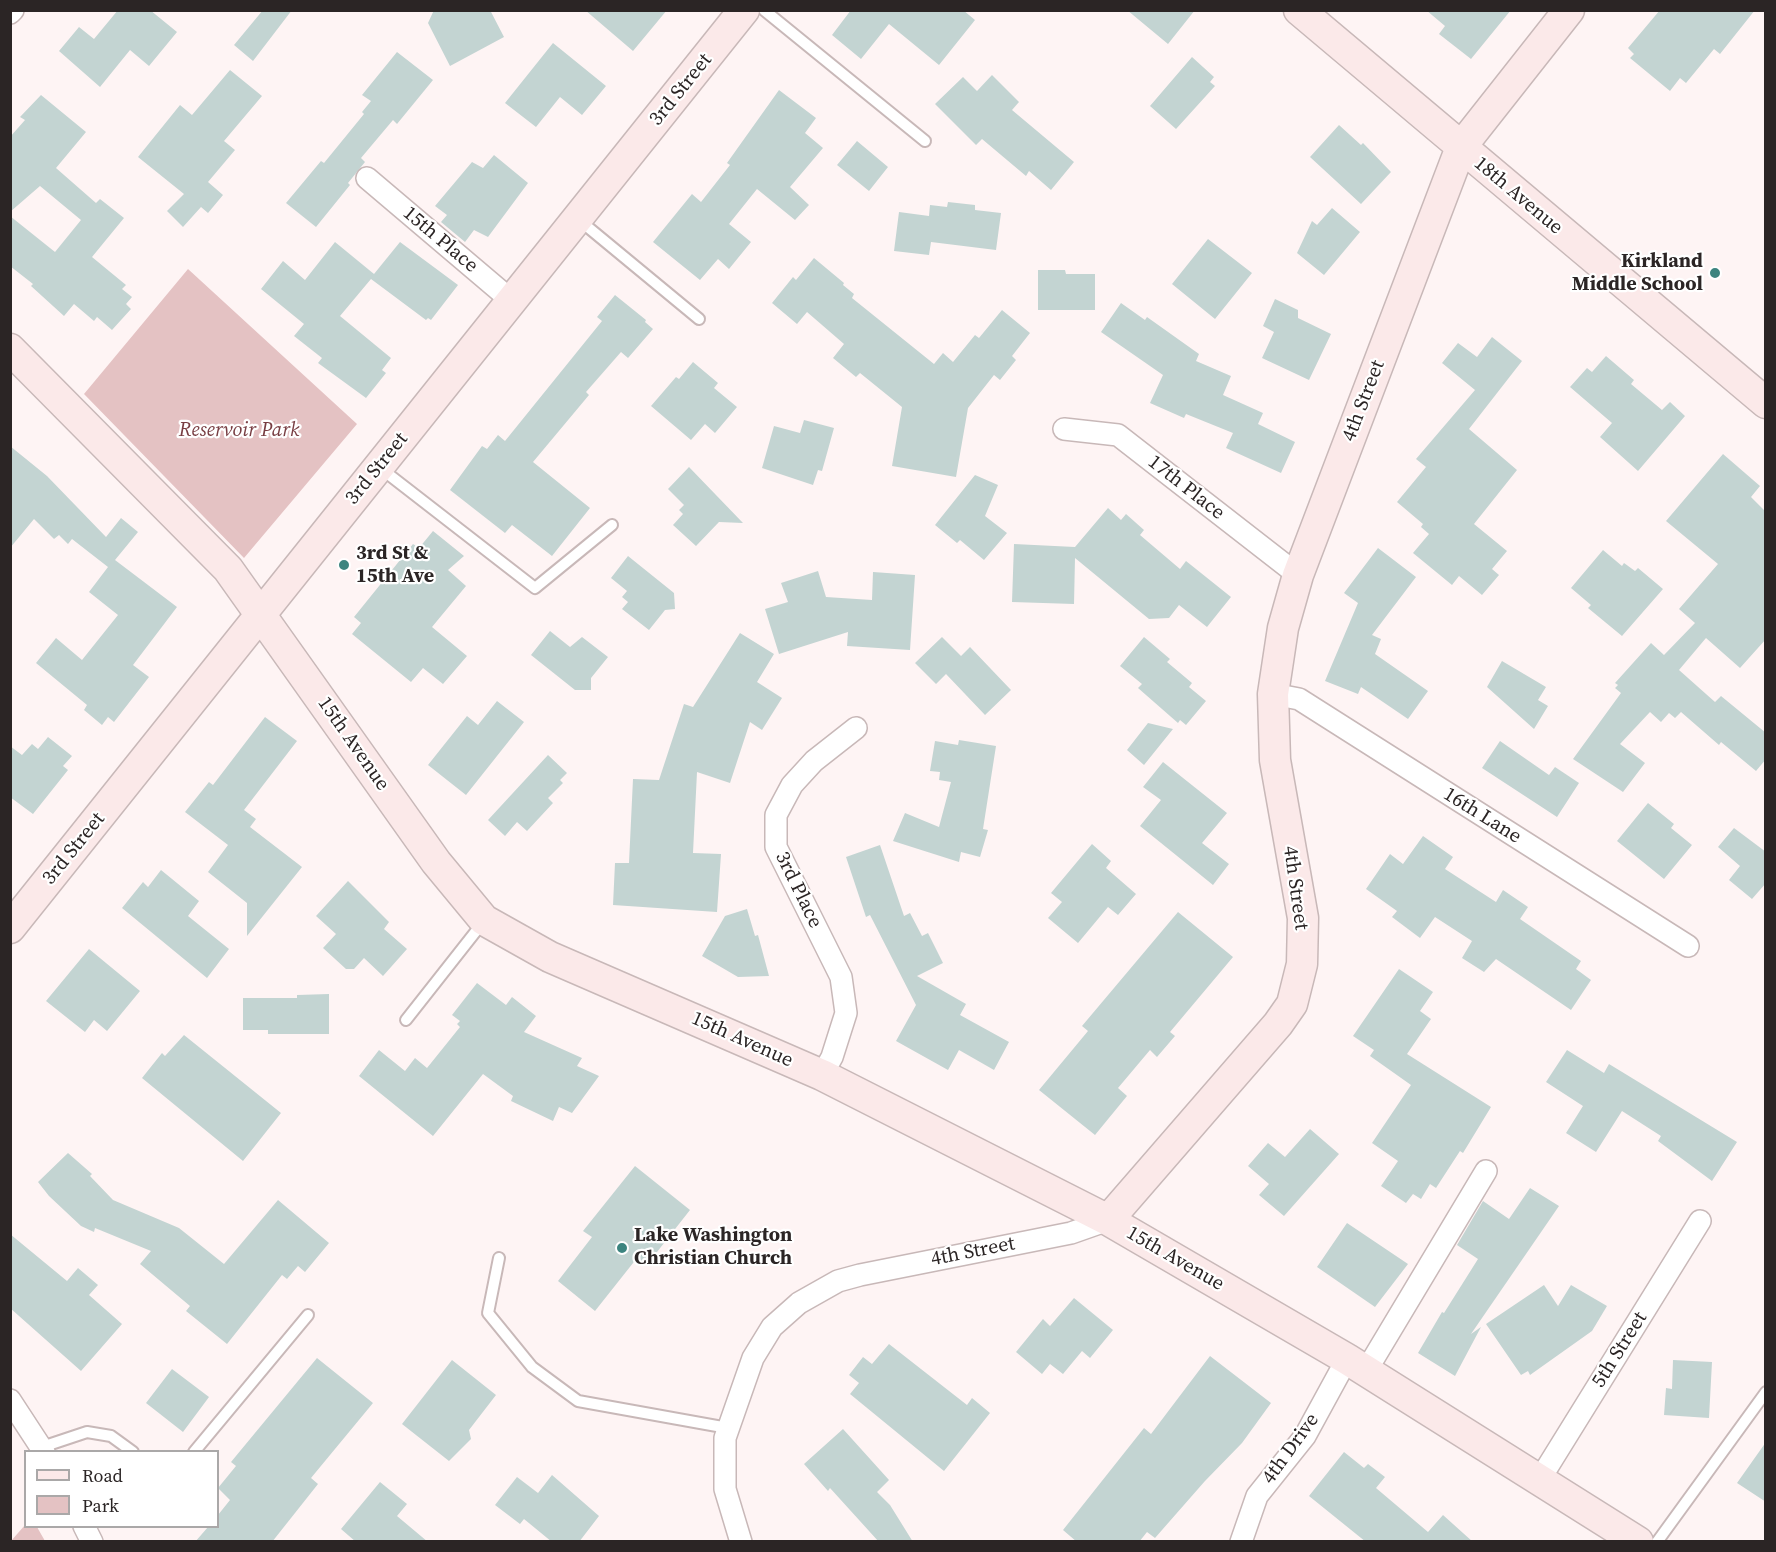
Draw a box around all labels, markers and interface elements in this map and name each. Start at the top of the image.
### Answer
street label: 3rd Street [645,49,717,131]
street label: 18th Avenue [1469,152,1567,240]
street label: 15th Place [397,202,483,278]
place label: Kirkland Middle School [1572,250,1703,297]
marker: Kirkland Middle School [1708,266,1722,280]
street label: 4th Street [1338,357,1390,445]
park label: Reservoir Park [179,419,299,443]
street label: 3rd Street [341,428,413,510]
street label: 17th Place [1143,451,1229,525]
place label: 3rd St & 15th Ave [356,542,434,589]
marker: 3rd St & 15th Ave [337,558,351,572]
street label: 15th Avenue [312,693,394,795]
street label: 16th Lane [1439,783,1525,849]
street label: 3rd Street [38,808,110,890]
street label: 4th Street [1277,844,1313,932]
street label: 3rd Place [769,848,827,932]
street label: 15th Avenue [687,1007,797,1073]
street label: 15th Avenue [1122,1221,1228,1297]
place label: Lake Washington Christian Church [634,1224,792,1271]
street label: 4th Street [929,1232,1017,1272]
marker: Lake Washington Christian Church [615,1241,629,1255]
street label: 5th Street [1587,1308,1653,1392]
street label: 4th Drive [1257,1409,1325,1489]
legend [24,1450,219,1528]
text: Road [82,1463,123,1488]
text: Park [82,1493,119,1518]

